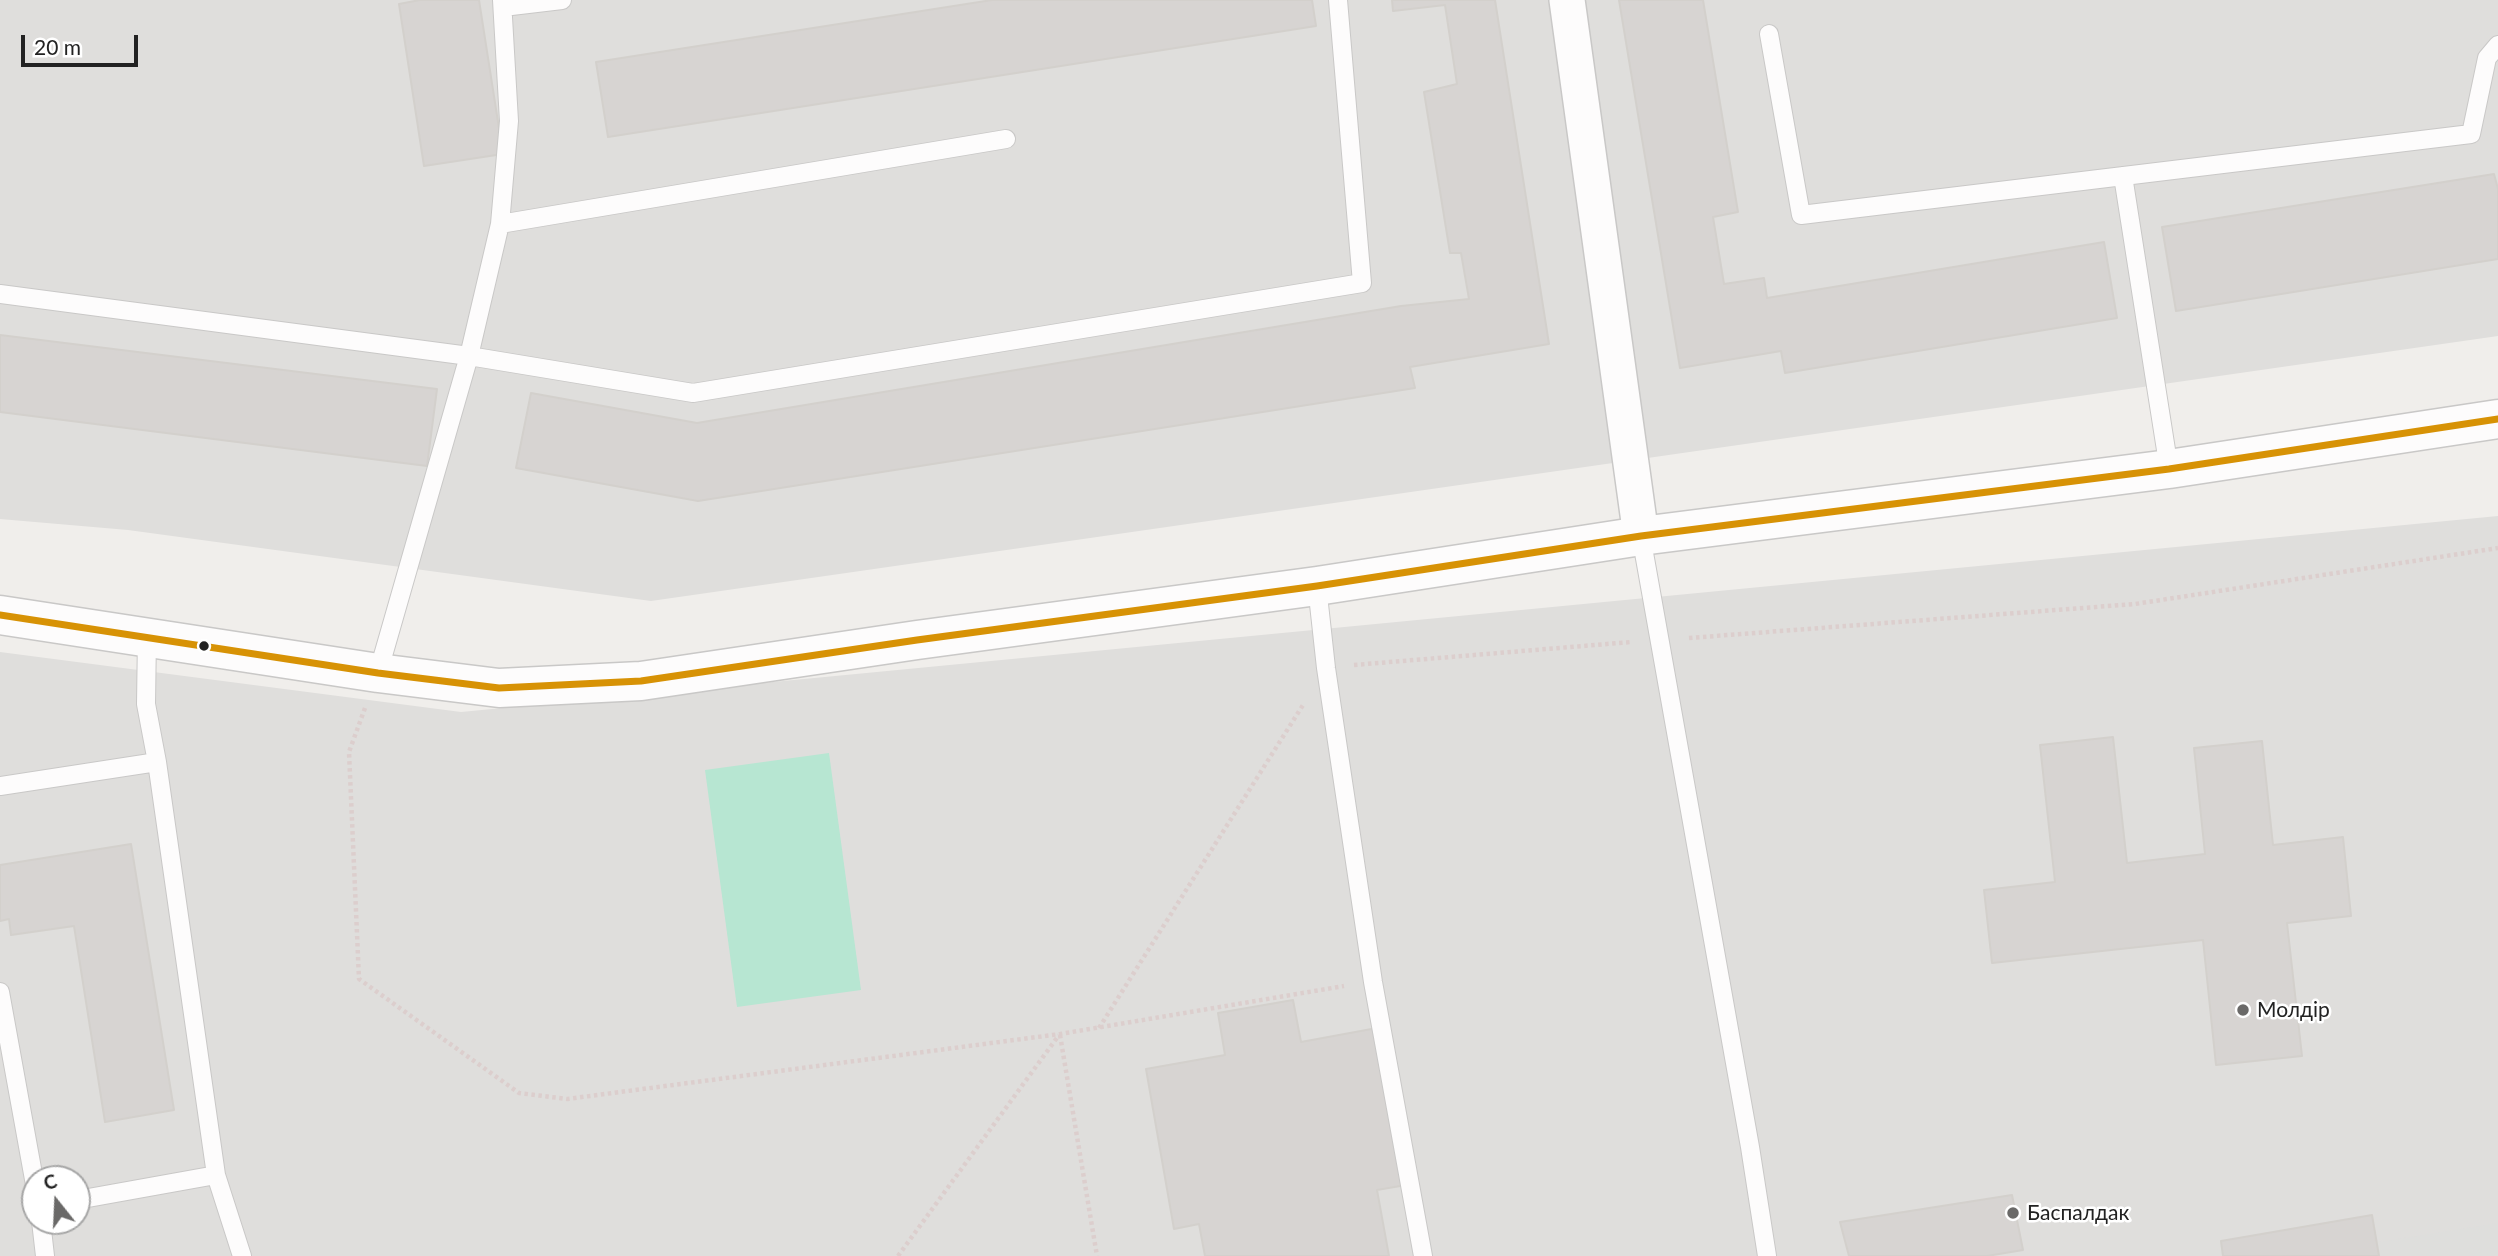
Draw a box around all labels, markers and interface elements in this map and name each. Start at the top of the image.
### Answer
scale bar [24,21,142,65]
text: 20 m [34,34,81,59]
unlabelled marker [197,639,211,653]
place label: Молдiр [2257,997,2330,1023]
marker: Молдiр [2235,1002,2251,1018]
north arrow [21,1165,91,1235]
text: С [40,1169,60,1194]
place label: Баспалдак [2027,1200,2129,1226]
marker: Баспалдак [2005,1205,2021,1221]

